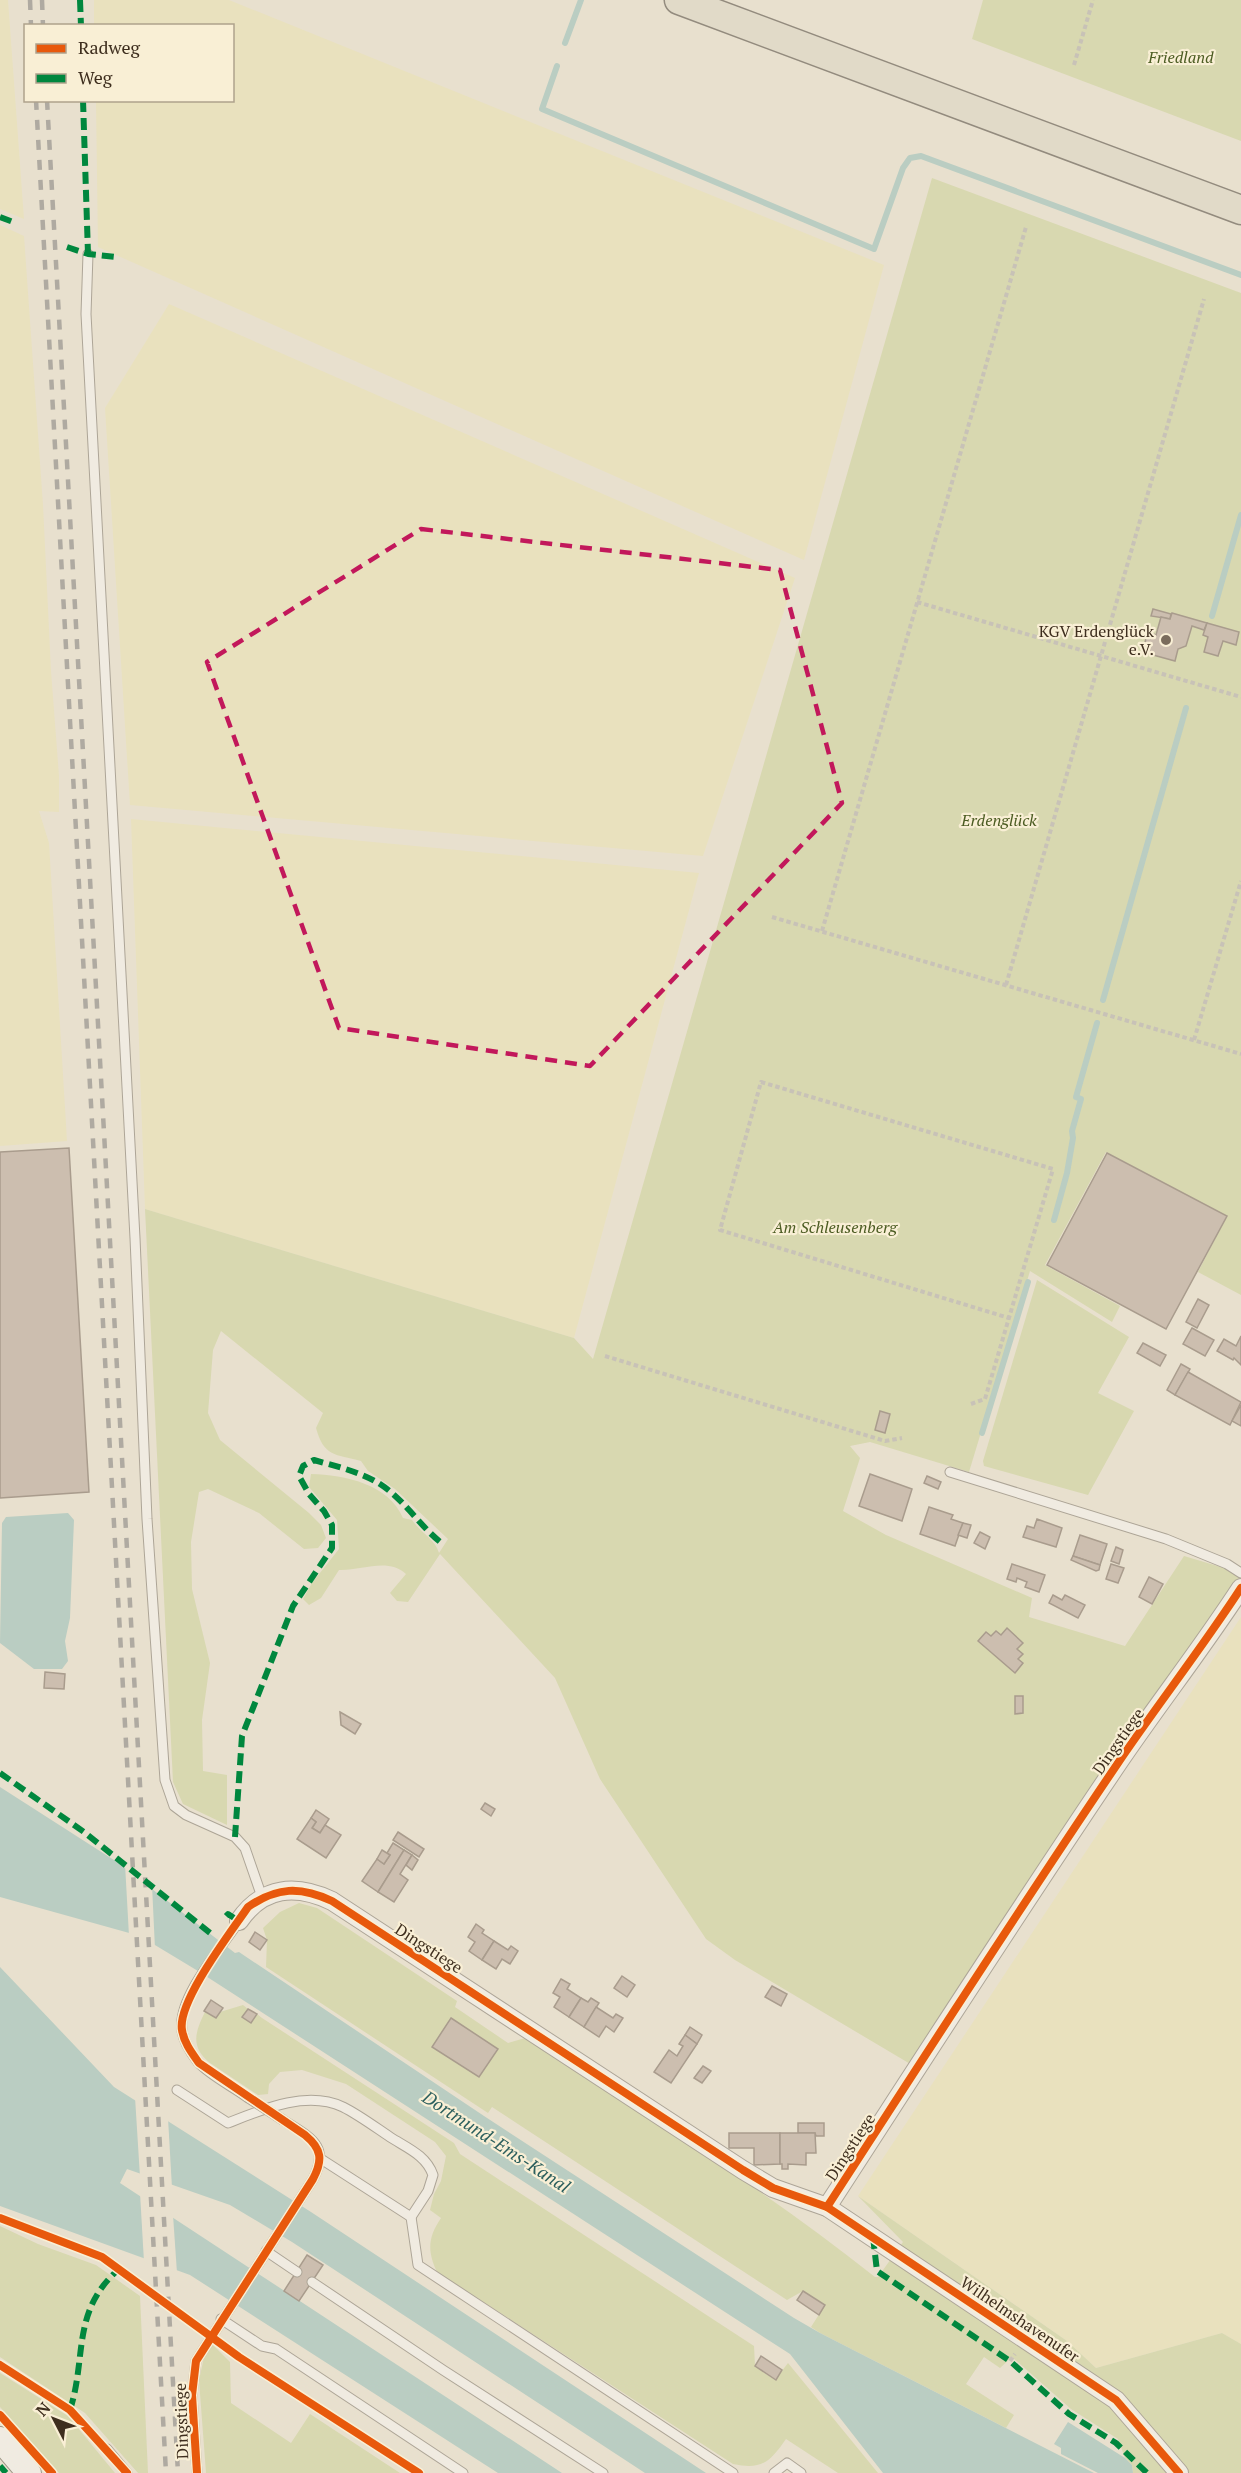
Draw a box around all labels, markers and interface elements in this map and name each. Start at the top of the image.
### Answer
legend [24,24,234,102]
text: Radweg [78,35,140,59]
park label: Friedland [1147,46,1214,68]
text: Weg [78,65,113,89]
place label: KGV Erdenglück e.V. [1039,620,1155,660]
marker: KGV Erdenglück e.V. [1159,633,1173,647]
park label: Erdenglück [960,809,1037,831]
park label: Am Schleusenberg [772,1216,898,1238]
street label: Dingstiege [1087,1703,1149,1779]
street label: Dingstiege [391,1918,467,1978]
water label: Dortmund-Ems-Kanal [417,2084,575,2198]
street label: Dingstiege [820,2109,880,2185]
street label: Wilhelmshavenufer [956,2271,1084,2367]
street label: Dingstiege [169,2383,193,2459]
north arrow [24,2389,84,2449]
text: N [31,2397,55,2421]

